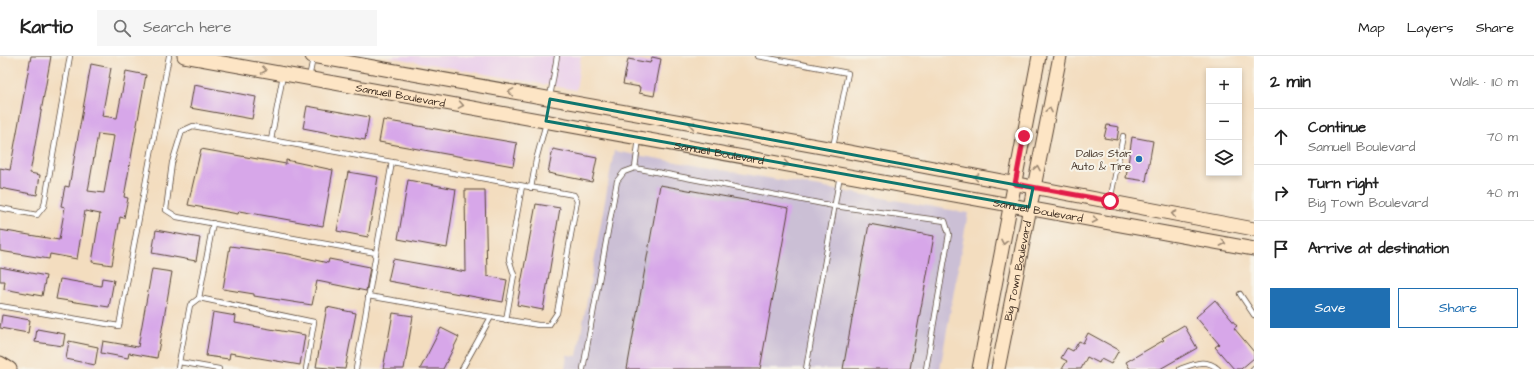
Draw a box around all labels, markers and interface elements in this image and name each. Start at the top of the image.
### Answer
search box [97,10,377,46]
text: Kartio [20,14,73,41]
icon: search [111,17,133,39]
text: Search here [143,17,231,38]
text: Map [1358,18,1385,38]
text: Layers [1407,18,1454,38]
text: Share [1476,18,1514,38]
one-way arrow [261,65,267,74]
map controls [1206,68,1242,176]
button: + [1206,68,1242,104]
text: 2 min [1270,70,1311,94]
text: Walk · 110 m [1450,73,1518,91]
street label: Samuell Boulevard [354,80,447,111]
one-way arrow [508,88,514,97]
one-way arrow [458,101,464,109]
button: − [1206,104,1242,140]
one-way arrow [1045,107,1053,113]
text: Continue [1308,117,1366,138]
one-way arrow [689,121,695,129]
one-way arrow [586,124,592,132]
icon: ahead [1270,126,1292,148]
route end [1015,127,1033,145]
text: 70 m [1486,128,1518,146]
street label: Samuell Boulevard [673,138,766,169]
text: Samuell Boulevard [1308,138,1415,156]
button: layers [1206,140,1242,176]
place label: Dallas Star Auto & Tire [1071,146,1131,174]
marker: Dallas Star Auto & Tire [1134,154,1144,164]
one-way arrow [782,159,789,168]
one-way arrow [1033,165,1041,171]
one-way arrow [973,173,980,181]
text: Turn right [1308,173,1379,194]
icon: right [1270,182,1292,204]
text: 40 m [1486,184,1518,202]
route start [1101,192,1119,210]
text: Big Town Boulevard [1308,194,1428,212]
street label: Samuell Boulevard [992,195,1085,226]
one-way arrow [1171,210,1178,218]
one-way arrow [1092,215,1098,223]
street label: Big Town Boulevard [1001,219,1035,322]
icon: arrive [1270,238,1292,260]
text: Arrive at destination [1308,238,1449,259]
one-way arrow [1000,239,1008,246]
one-way arrow [1220,239,1226,247]
button: Save [1270,288,1390,328]
button: Share [1398,288,1518,328]

